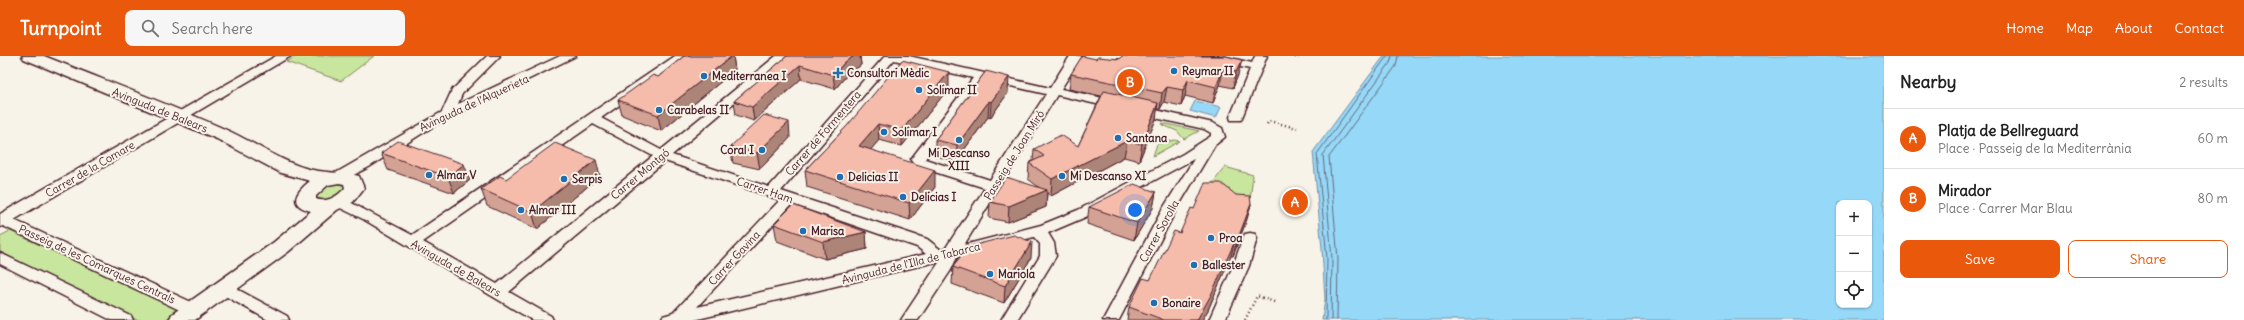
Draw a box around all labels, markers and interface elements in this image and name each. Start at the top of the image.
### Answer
search box [125,10,405,46]
text: Turnpoint [20,16,101,40]
icon: search [139,17,161,39]
text: Search here [171,19,253,38]
text: Home [2006,19,2044,37]
text: Map [2066,19,2093,37]
text: About [2115,19,2153,37]
text: Contact [2175,19,2224,37]
place label: Reymar II [1182,64,1234,79]
place label: Consultori Mèdic [847,66,930,80]
marker: Reymar II [1169,66,1179,76]
marker: Consultori Mèdic [832,67,844,79]
pin: B [1117,67,1143,97]
place label: Mediterranea I [712,69,787,83]
street label: Avinguda de l’Alquerieta [417,71,531,135]
marker: Mediterranea I [699,71,709,81]
text: Nearby [1900,71,1956,93]
text: 2 results [2179,74,2228,91]
place label: Solimar II [927,83,977,97]
street label: Avinguda de Balears [110,84,210,136]
marker: Solimar II [914,85,924,95]
street label: Carrer de Formentera [782,87,864,179]
place label: Carabelas II [667,103,729,117]
marker: Carabelas II [654,105,664,115]
street label: Passeig de Joan Miró [981,107,1047,203]
text: Platja de Bellreguard [1938,121,2079,140]
place label: Solimar I [892,125,937,139]
marker: Solimar I [879,127,889,137]
text: A [1909,130,1917,147]
text: 60 m [2197,130,2228,147]
place label: Santana [1126,131,1168,145]
marker: Santana [1113,133,1123,143]
marker: Mi Descanso XIII [954,135,964,145]
street label: Carrer de la Comare [43,138,137,200]
text: Place · Passeig de la Mediterrània [1938,140,2132,157]
place label: Coral I [720,143,754,157]
street label: Carrer Montgó [608,145,672,203]
marker: Coral I [757,145,767,155]
place label: Mi Descanso XIII [928,146,990,173]
place label: Almar V [437,168,477,182]
place label: Mi Descanso XI [1070,169,1147,183]
marker: Almar V [424,170,434,180]
place label: Delicias II [848,170,898,184]
marker: Mi Descanso XI [1057,171,1067,181]
place label: Serpis [572,172,602,187]
marker: Delicias II [835,172,845,182]
marker: Serpis [559,174,569,184]
street label: Carrer Ham [735,174,795,206]
text: Mirador [1938,181,1991,200]
pin: A [1282,187,1308,217]
place label: Delicias I [911,190,957,204]
text: B [1909,190,1917,207]
text: 80 m [2197,190,2228,207]
marker: Delicias I [898,192,908,202]
street label: Carrer Sorolla [1136,197,1182,265]
your location [1125,200,1145,220]
map controls [1836,200,1872,308]
button: + [1836,200,1872,236]
text: Place · Carrer Mar Blau [1938,200,2073,217]
place label: Almar III [529,203,576,217]
marker: Almar III [516,205,526,215]
street label: Passeig de les Comarques Centrals [16,221,178,307]
place label: Marisa [811,224,845,238]
marker: Marisa [798,226,808,236]
street label: Carrer Gavina [705,228,763,288]
place label: Proa [1219,231,1243,245]
marker: Proa [1206,233,1216,243]
button: − [1836,236,1872,272]
street label: Avinguda de Balears [408,237,504,299]
street label: Avinguda de l'Illa de Tabarca [840,239,982,287]
button: Save [1900,240,2060,278]
button: Share [2068,240,2228,278]
place label: Ballester [1202,258,1246,272]
marker: Ballester [1189,260,1199,270]
place label: Mariola [998,267,1036,281]
marker: Mariola [985,269,995,279]
button: locate [1836,272,1872,308]
place label: Bonaire [1162,296,1201,310]
marker: Bonaire [1149,298,1159,308]

